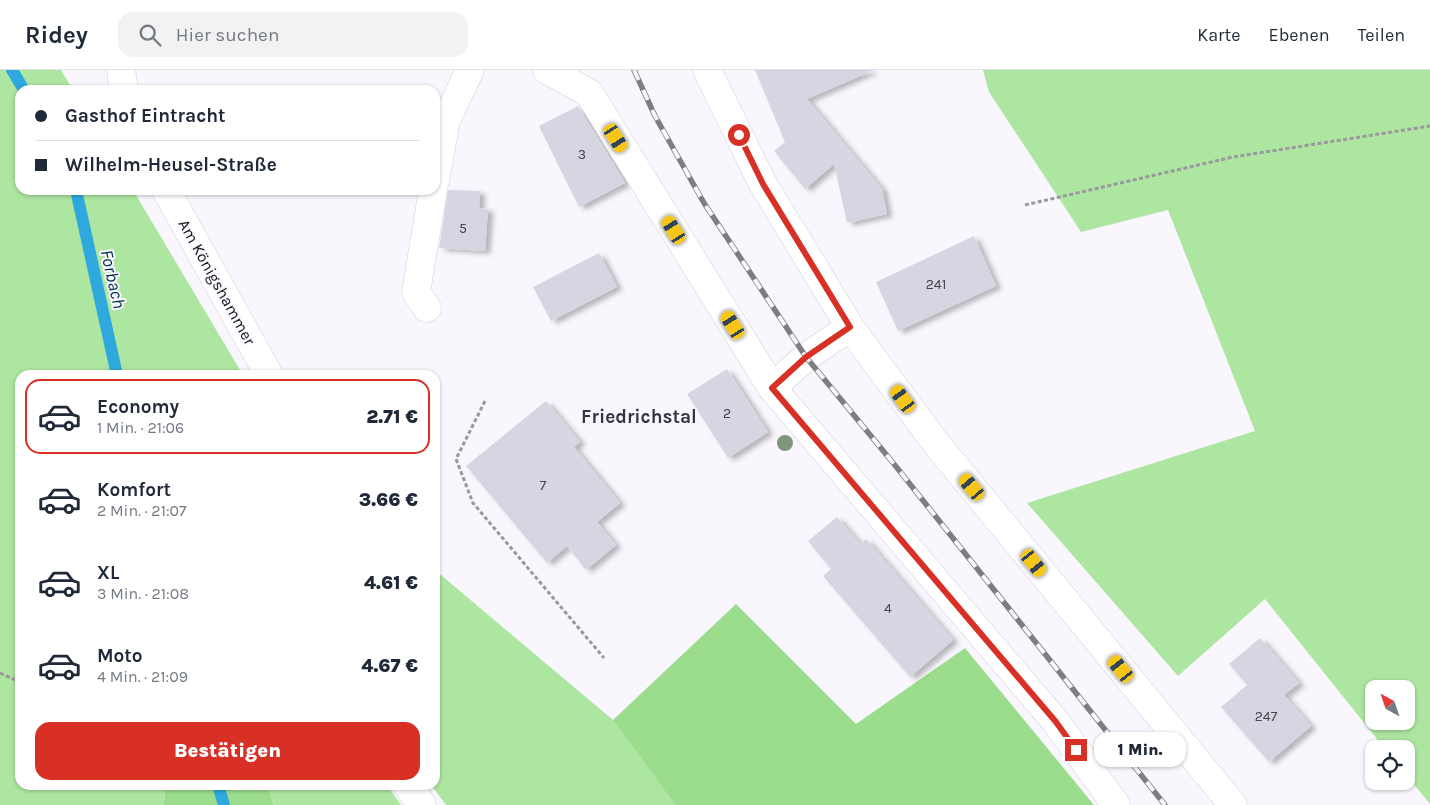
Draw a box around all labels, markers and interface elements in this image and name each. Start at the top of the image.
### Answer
search box [118,12,468,57]
text: Ridey [25,21,88,49]
icon: search [136,21,164,49]
text: Hier suchen [176,24,279,46]
text: Karte [1197,24,1241,46]
text: Ebenen [1269,24,1330,46]
text: Teilen [1358,24,1405,46]
text: Gasthof Eintracht [65,105,226,127]
car [601,121,630,155]
route start [728,124,750,146]
house number: 3 [578,146,586,163]
text: Wilhelm-Heusel-Straße [65,154,277,176]
car [659,213,688,247]
street label: Am Königshammer [175,216,260,348]
house number: 5 [459,220,467,237]
water label: Forbach [96,247,130,311]
house number: 241 [926,276,946,293]
car [718,308,747,342]
car [888,382,917,416]
icon: car [37,394,82,439]
text: Economy [97,396,179,418]
house number: 2 [723,405,731,422]
text: 2.71 € [366,406,418,428]
district label: Friedrichstal [581,406,697,428]
text: 1 Min. · 21:06 [97,418,184,437]
car [956,471,987,503]
icon: car [37,477,82,522]
house number: 7 [540,477,547,494]
text: Komfort [97,479,171,501]
text: 3.66 € [359,489,418,511]
text: 2 Min. · 21:07 [97,501,187,520]
car [1018,547,1049,579]
icon: car [37,560,82,605]
text: XL [97,562,119,584]
text: 4.61 € [364,572,418,594]
text: 3 Min. · 21:08 [97,584,189,603]
house number: 4 [884,600,892,617]
icon: car [37,643,82,688]
text: Moto [97,645,143,667]
car [1105,653,1136,685]
text: 4.67 € [361,655,418,677]
text: 4 Min. · 21:09 [97,667,188,686]
north arrow [1365,680,1415,730]
map controls [1365,680,1415,790]
house number: 247 [1255,708,1278,725]
button: Bestätigen [35,722,420,780]
callout: 1 Min. [1094,732,1186,768]
route end [1065,739,1087,761]
text: 1 Min. [1117,740,1163,759]
button: locate [1365,740,1415,790]

